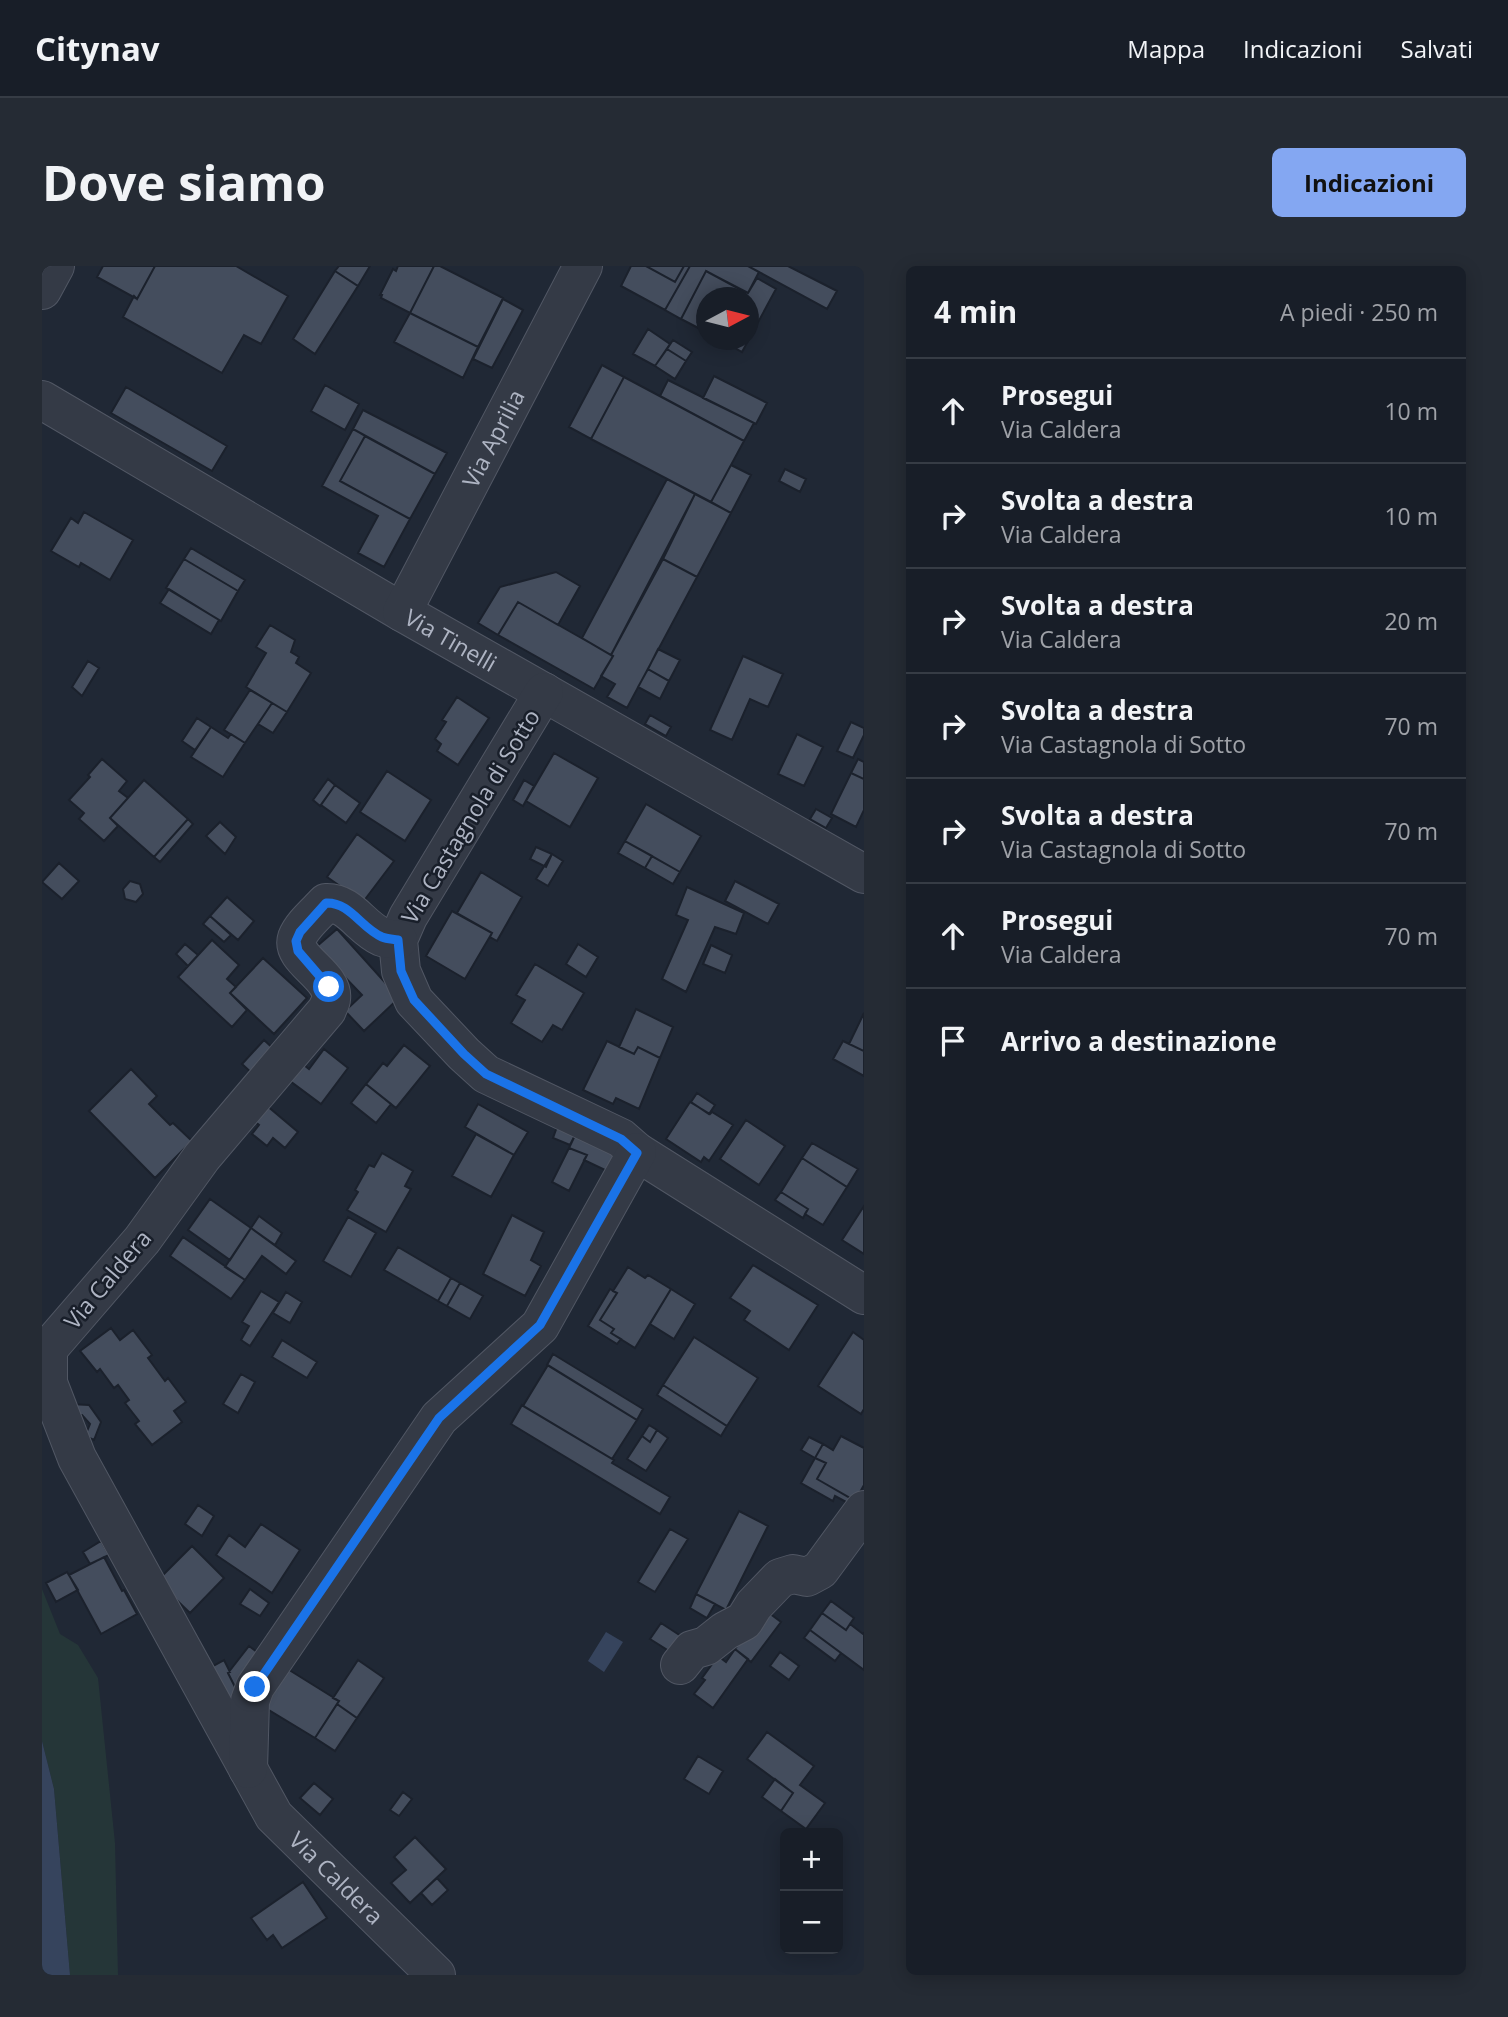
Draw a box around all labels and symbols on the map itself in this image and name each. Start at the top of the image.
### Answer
north arrow [696,287,759,350]
street label: Via Aprilia [454,384,532,493]
street label: Via Tinelli [399,601,503,679]
street label: Via Castagnola di Sotto [393,703,547,929]
route start [313,971,344,1002]
street label: Via Caldera [56,1223,158,1335]
route end [239,1671,270,1702]
street label: Via Caldera [282,1824,391,1931]

